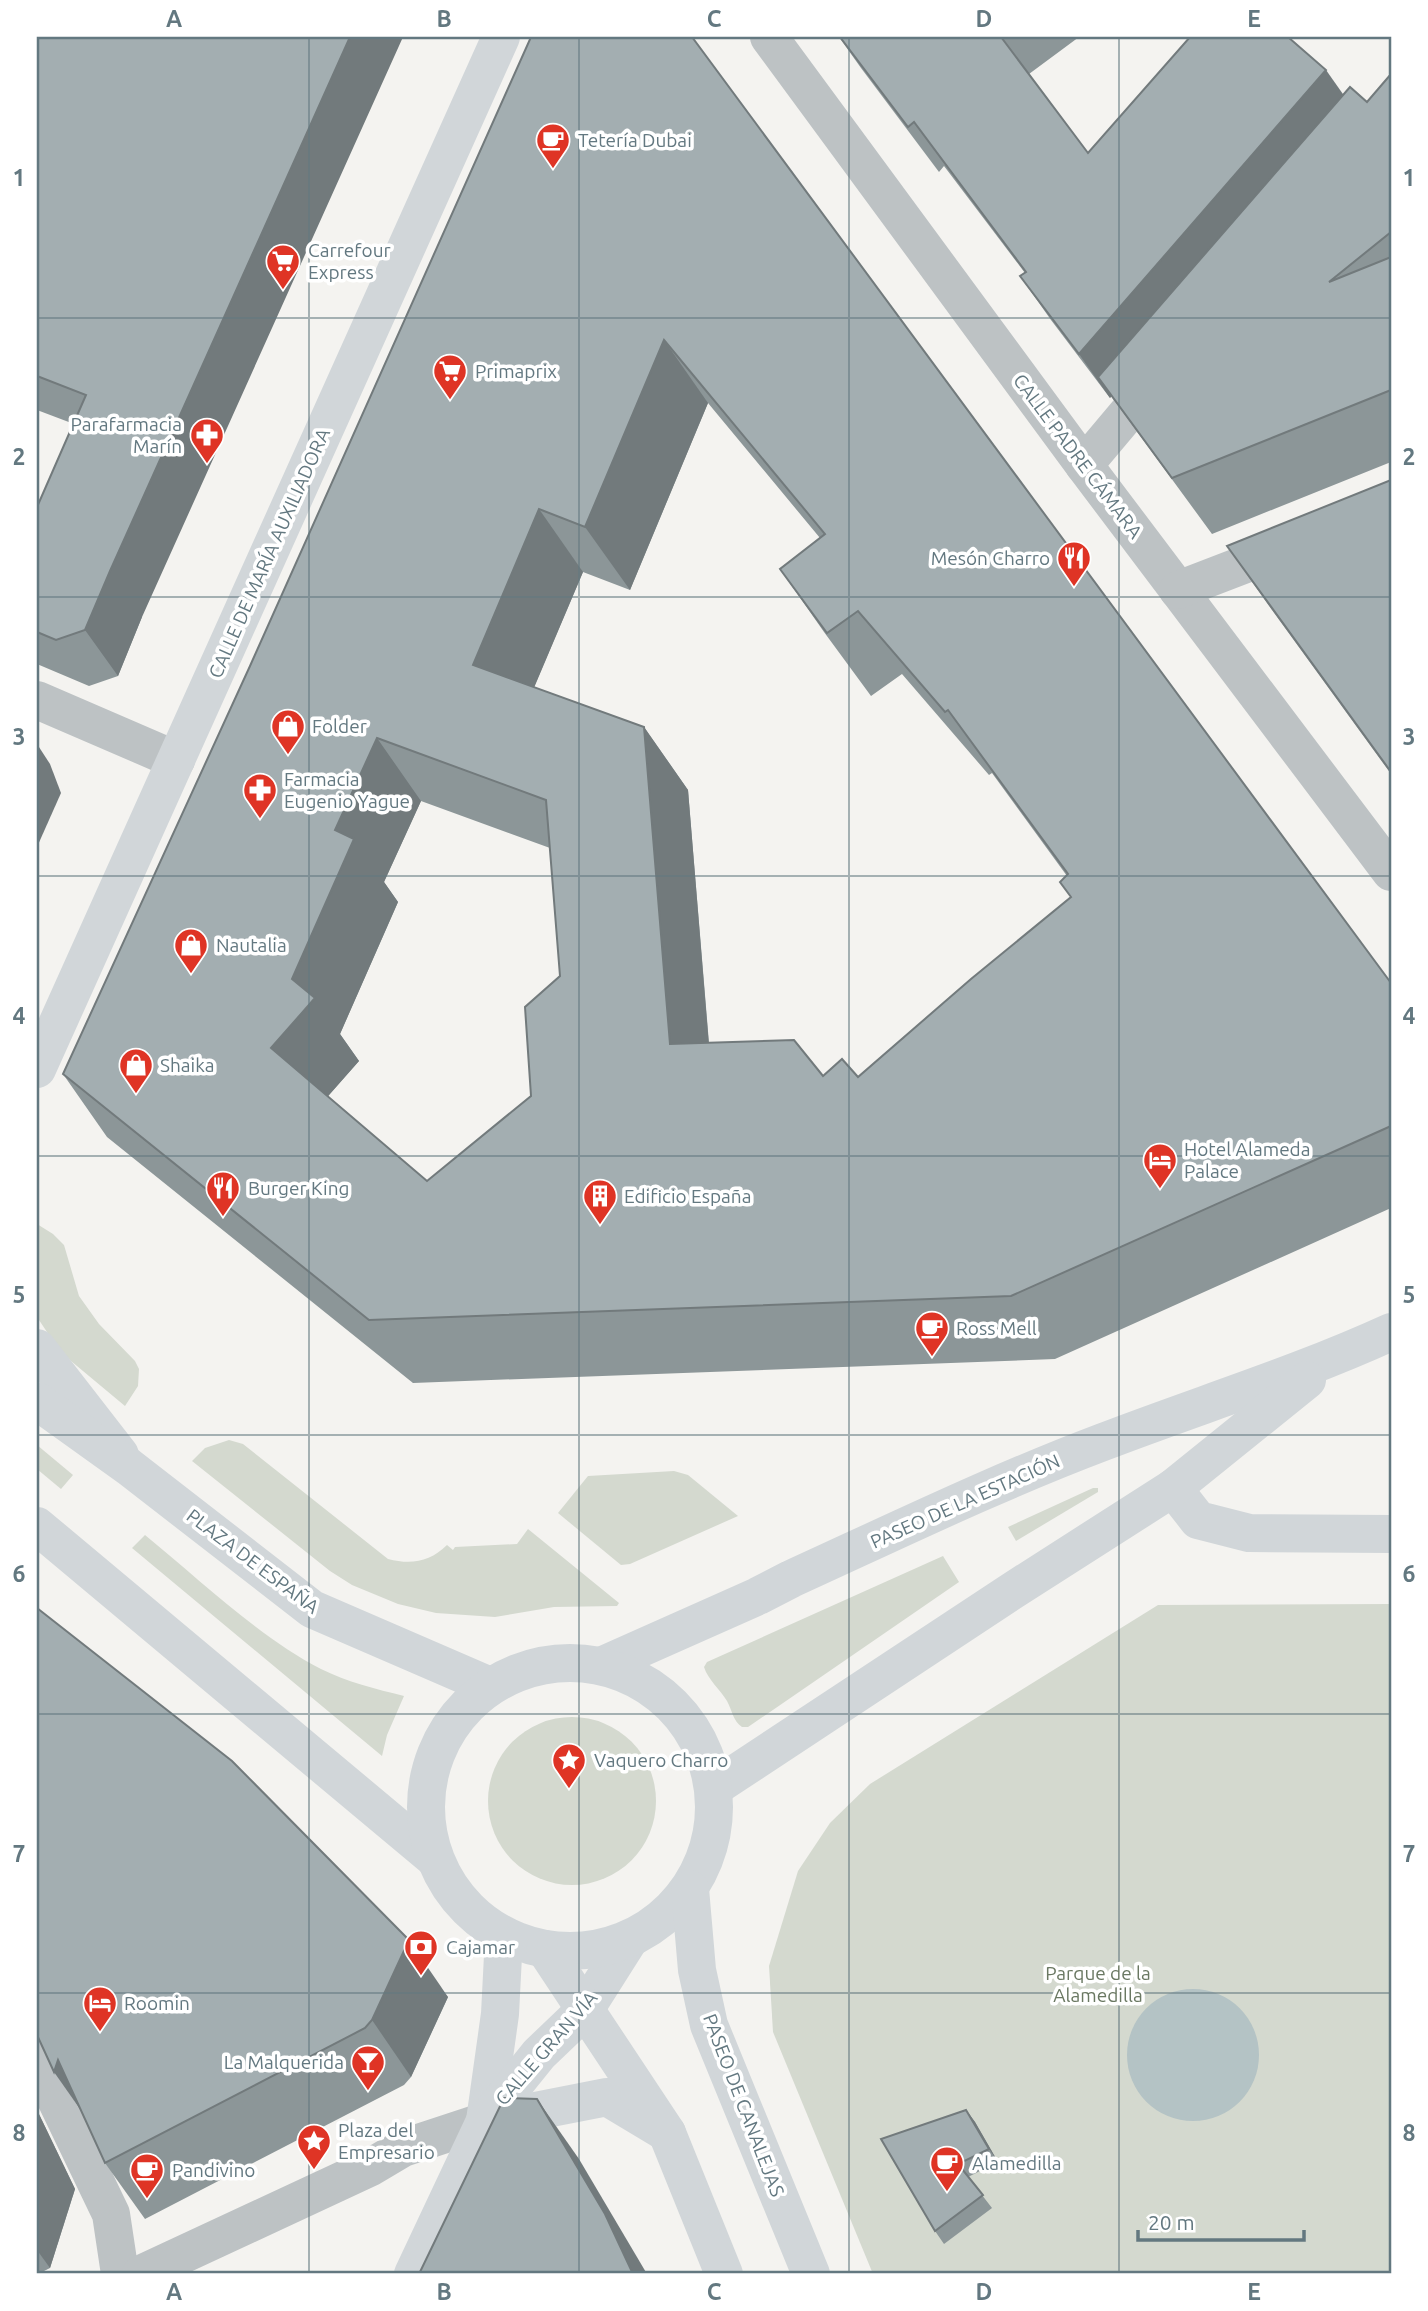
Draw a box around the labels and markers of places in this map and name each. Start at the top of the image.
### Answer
cafe icon: Tetería Dubai [534,121,572,170]
place label: Tetería Dubai [578,129,692,151]
place label: Carrefour Express [308,239,391,283]
supermarket icon: Carrefour Express [264,242,302,291]
supermarket icon: Primaprix [431,352,469,401]
place label: Primaprix [475,360,557,382]
place label: Parafarmacia Marín [71,413,182,457]
pharmacy icon: Parafarmacia Marín [188,416,226,465]
restaurant icon: Mesón Charro [1055,539,1093,588]
place label: Mesón Charro [931,547,1050,569]
shop icon: Folder [269,707,307,756]
place label: Folder [312,715,367,737]
place label: Farmacia Eugenio Yague [284,768,410,812]
pharmacy icon: Farmacia Eugenio Yague [241,771,279,820]
shop icon: Nautalia [172,926,210,975]
place label: Nautalia [216,934,287,956]
shop icon: Shaika [117,1046,155,1095]
place label: Shaika [160,1054,215,1076]
place label: Hotel Alameda Palace [1184,1138,1311,1182]
hotel icon: Hotel Alameda Palace [1141,1141,1179,1190]
restaurant icon: Burger King [204,1169,242,1218]
place label: Burger King [248,1177,349,1199]
building icon: Edificio España [581,1177,619,1226]
place label: Edificio España [624,1185,751,1207]
cafe icon: Ross Mell [913,1309,951,1358]
place label: Ross Mell [956,1317,1037,1339]
place icon: Vaquero Charro [550,1741,588,1790]
place label: Vaquero Charro [594,1749,728,1771]
bank icon: Cajamar [402,1928,440,1977]
place label: Cajamar [446,1936,515,1958]
hotel icon: Roomin [81,1984,119,2033]
place label: Roomin [124,1992,190,2014]
bar icon: La Malquerida [349,2043,387,2092]
place label: La Malquerida [224,2051,344,2073]
place label: Plaza del Empresario [338,2119,435,2163]
place icon: Plaza del Empresario [295,2122,333,2171]
cafe icon: Alamedilla [928,2144,966,2193]
cafe icon: Pandivino [128,2151,166,2200]
place label: Alamedilla [972,2152,1062,2174]
place label: Pandivino [172,2159,255,2181]

